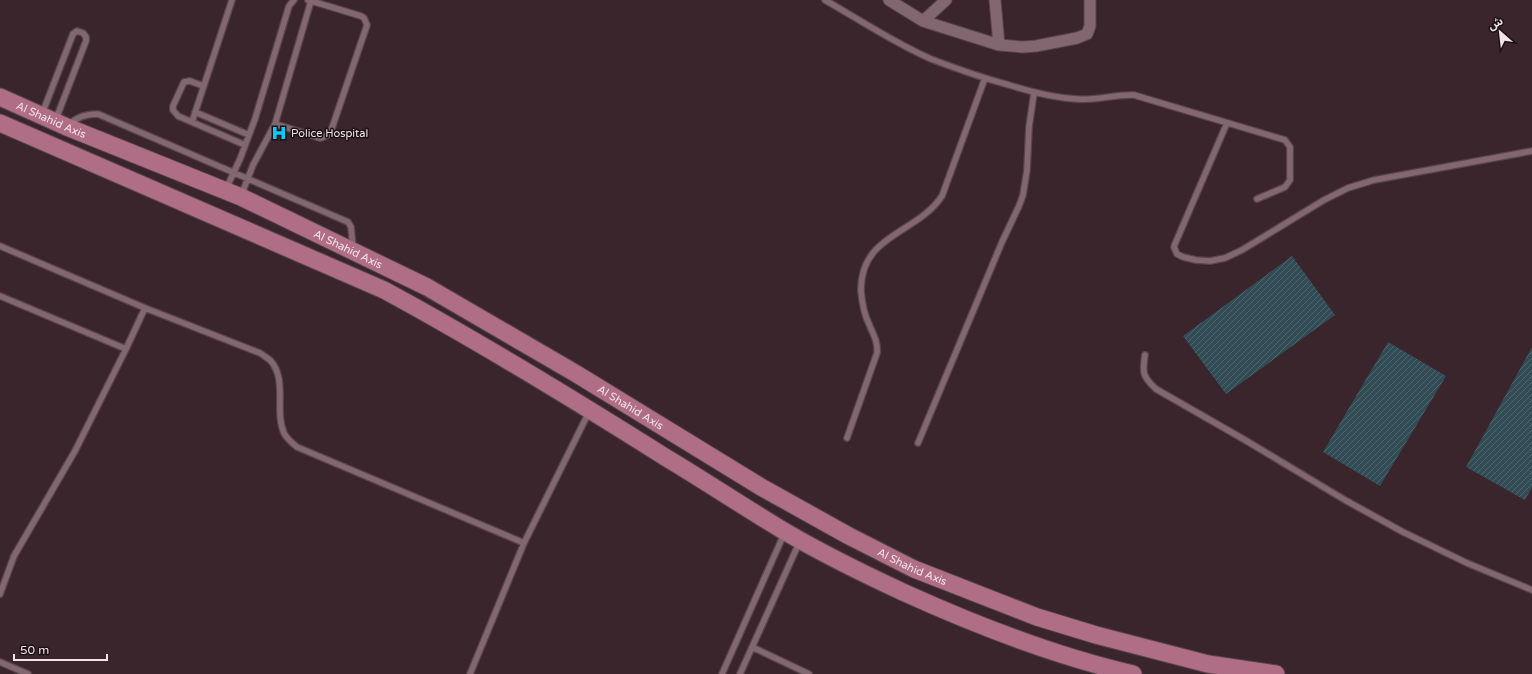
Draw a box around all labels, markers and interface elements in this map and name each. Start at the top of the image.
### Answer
north arrow [1480,12,1520,52]
text: ش [1486,14,1505,33]
street label: Al Shahid Axis [14,99,88,141]
hospital icon: Police Hospital [270,124,288,142]
place label: Police Hospital [291,127,368,140]
street label: Al Shahid Axis [311,227,384,271]
street label: Al Shahid Axis [595,382,666,433]
street label: Al Shahid Axis [875,546,949,588]
scale bar [14,636,107,662]
text: 50 m [20,643,49,657]

